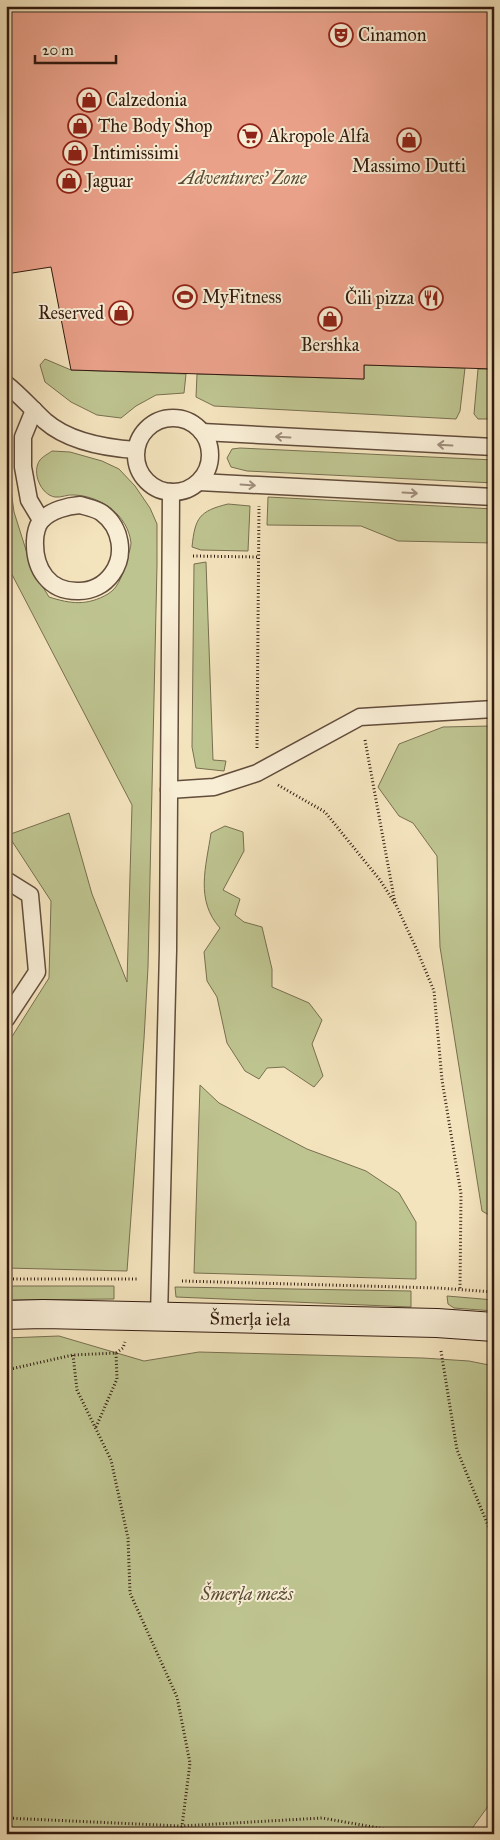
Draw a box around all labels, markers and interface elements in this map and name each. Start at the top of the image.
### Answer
theatre icon: Cinamon [328,22,354,48]
place label: Cinamon [358,24,427,46]
scale bar [35,32,116,64]
text: 20 m [42,41,74,59]
shop icon: Calzedonia [76,87,102,113]
place label: Calzedonia [106,89,187,111]
shop icon: The Body Shop [67,113,93,139]
place label: The Body Shop [98,115,213,137]
supermarket icon: Akropole Alfa [237,123,263,149]
place label: Akropole Alfa [267,125,370,147]
shop icon: Massimo Dutti [396,127,422,153]
shop icon: Intimissimi [62,140,88,166]
place label: Intimissimi [92,142,179,164]
place label: Massimo Dutti [352,155,466,177]
park label: Adventures' Zone [178,167,308,189]
shop icon: Jaguar [56,168,82,194]
place label: Jaguar [84,170,133,193]
sports icon: MyFitness [172,284,198,310]
restaurant icon: Čili pizza [418,285,444,311]
place label: MyFitness [202,286,282,308]
place label: Čili pizza [345,286,414,309]
shop icon: Reserved [108,300,134,326]
place label: Reserved [38,302,104,324]
shop icon: Bershka [317,306,343,332]
place label: Bershka [301,334,360,356]
one-way arrow [275,432,291,441]
one-way arrow [437,440,454,450]
one-way arrow [240,481,256,490]
one-way arrow [402,488,418,498]
street label: Šmerļa iela [209,1306,291,1331]
park label: Šmerļa mežs [200,1581,294,1605]

